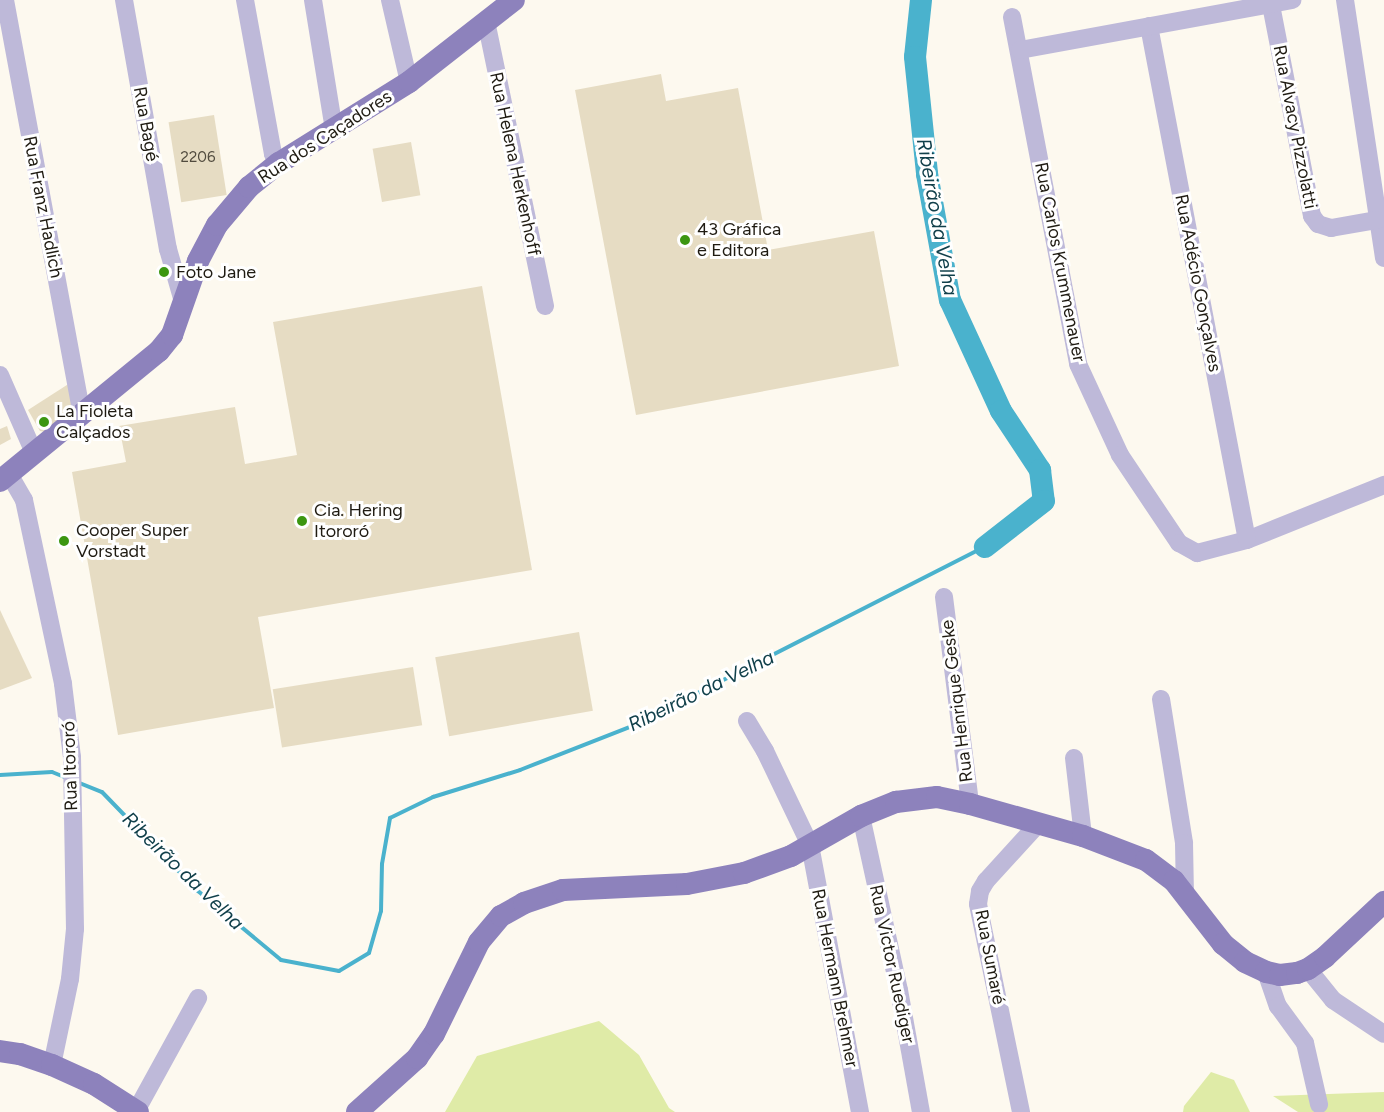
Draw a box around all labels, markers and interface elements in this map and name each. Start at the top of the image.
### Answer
street label: Rua Alvacy Pizzolatti [1269,43,1321,211]
street label: Rua Helena Herkenhoff [485,70,545,258]
street label: Rua Bagé [129,85,163,163]
street label: Rua dos Caçadores [254,86,396,188]
street label: Rua Franz Hadlich [19,134,67,280]
water label: Ribeirão da Velha [911,136,963,298]
house number: 2206 [181,149,215,167]
street label: Rua Carlos Krummenauer [1030,160,1090,364]
street label: Rua Adécio Gonçalves [1170,192,1226,374]
place label: 43 Gráfica e Editora [697,219,781,262]
marker: 43 Gráfica e Editora [678,233,692,247]
place label: Foto Jane [176,261,256,283]
marker: Foto Jane [157,265,171,279]
place label: La Fioleta Calçados [56,401,133,444]
marker: La Fioleta Calçados [37,415,51,429]
place label: Cia. Hering Itororó [314,500,403,542]
marker: Cia. Hering Itororó [295,514,309,528]
place label: Cooper Super Vorstadt [76,520,188,562]
marker: Cooper Super Vorstadt [57,534,71,548]
street label: Rua Henrique Geske [936,619,978,783]
water label: Ribeirão da Velha [624,645,778,737]
street label: Rua Itororó [58,721,82,811]
water label: Ribeirão da Velha [117,807,249,935]
street label: Rua Victor Ruediger [865,883,919,1045]
street label: Rua Hermann Brehmer [807,887,863,1069]
street label: Rua Sumaré [970,908,1010,1006]

